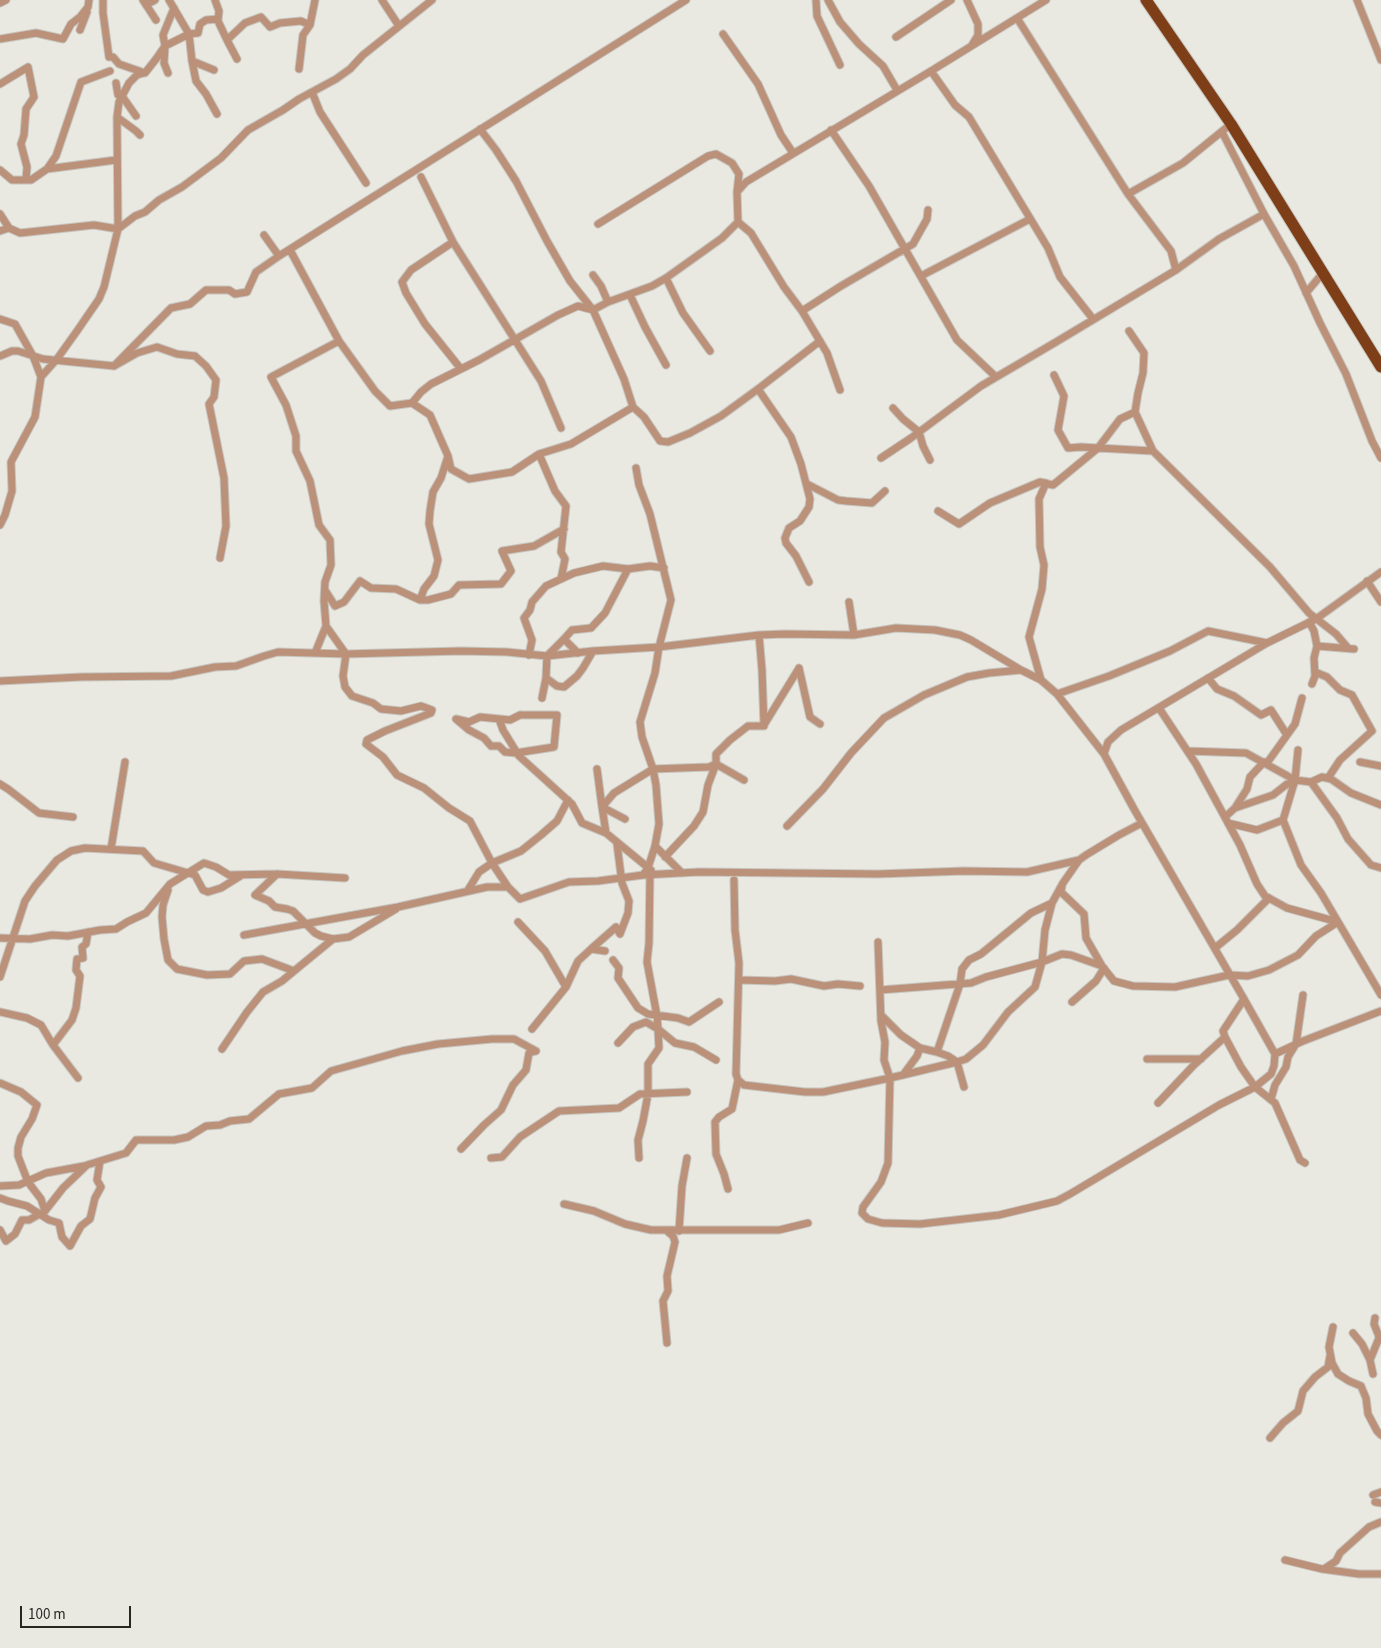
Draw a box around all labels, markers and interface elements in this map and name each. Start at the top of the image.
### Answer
scale bar [22,1596,134,1628]
text: 100 m [28,1604,66,1625]

